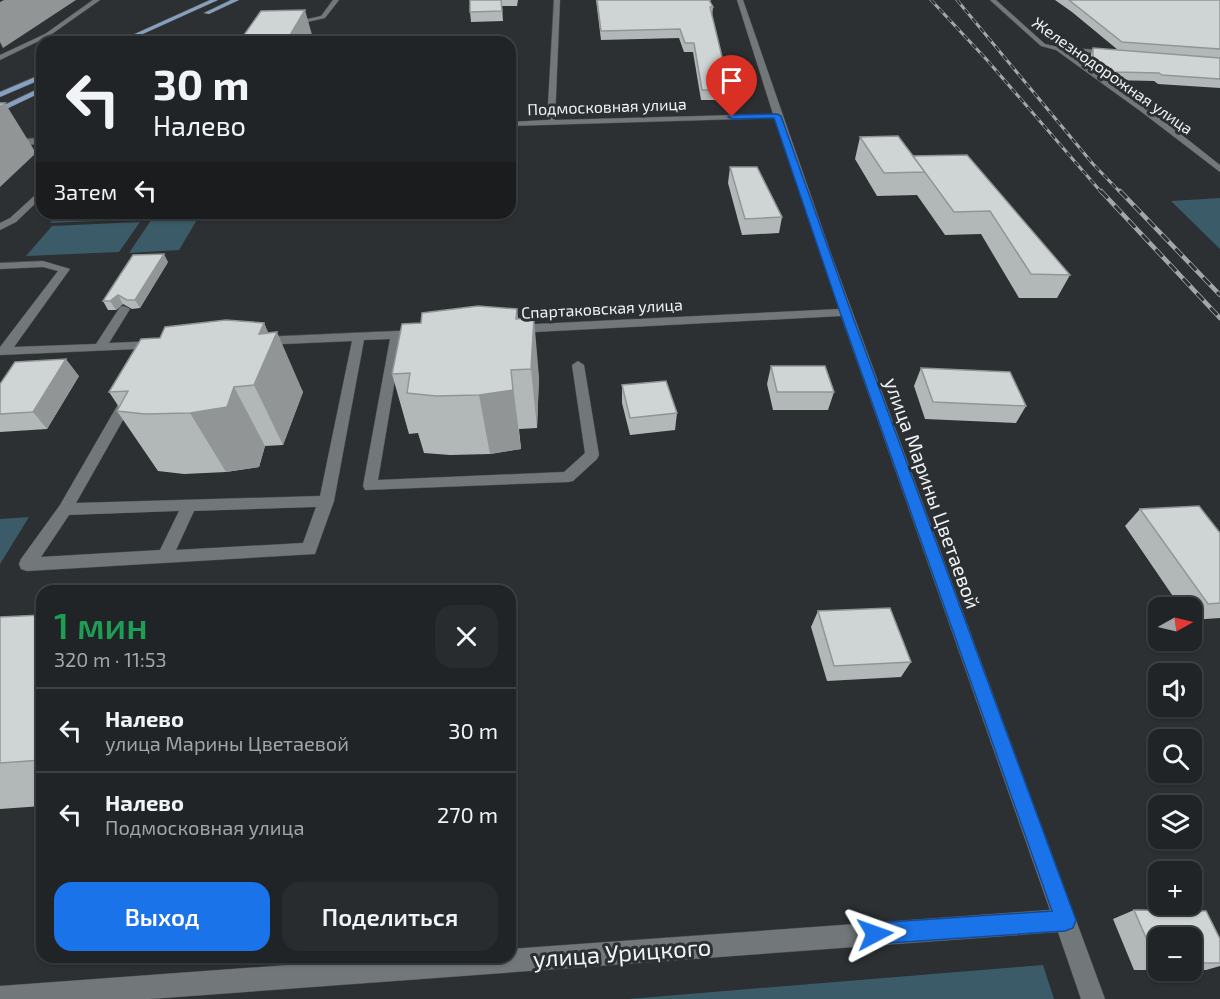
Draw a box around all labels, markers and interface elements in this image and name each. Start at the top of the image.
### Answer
street label: Железнодорожная улица [1029,12,1197,139]
pin [706,55,757,117]
text: 30 m [153,58,249,108]
icon: left [54,60,132,138]
icon: arrive [715,64,748,97]
street label: Подмосковная улица [527,94,687,119]
text: Налево [153,109,246,141]
icon: left [129,174,162,207]
text: Затем [54,178,117,204]
street label: Спартаковская улица [521,294,683,323]
street label: улица Марины Цветаевой [879,374,986,612]
north arrow [1148,597,1202,651]
map controls [1148,597,1202,981]
text: 1 мин [54,603,148,646]
button: close [435,605,498,668]
text: 320 m · 11:53 [54,647,167,671]
button: sound [1148,663,1202,717]
text: Налево [105,705,184,731]
icon: left [54,714,87,747]
text: 30 m [448,717,498,743]
button: search [1148,729,1202,783]
text: улица Марины Цветаевой [105,731,349,755]
text: Налево [105,789,184,815]
button: layers [1148,795,1202,849]
icon: left [54,798,87,831]
text: 270 m [437,801,498,827]
text: Подмосковная улица [105,815,304,839]
button: + [1148,861,1202,915]
button: Выход [54,882,270,951]
button: Поделиться [282,882,498,951]
position arrow [843,902,907,966]
button: − [1148,927,1202,981]
street label: улица Урицкого [532,931,712,974]

